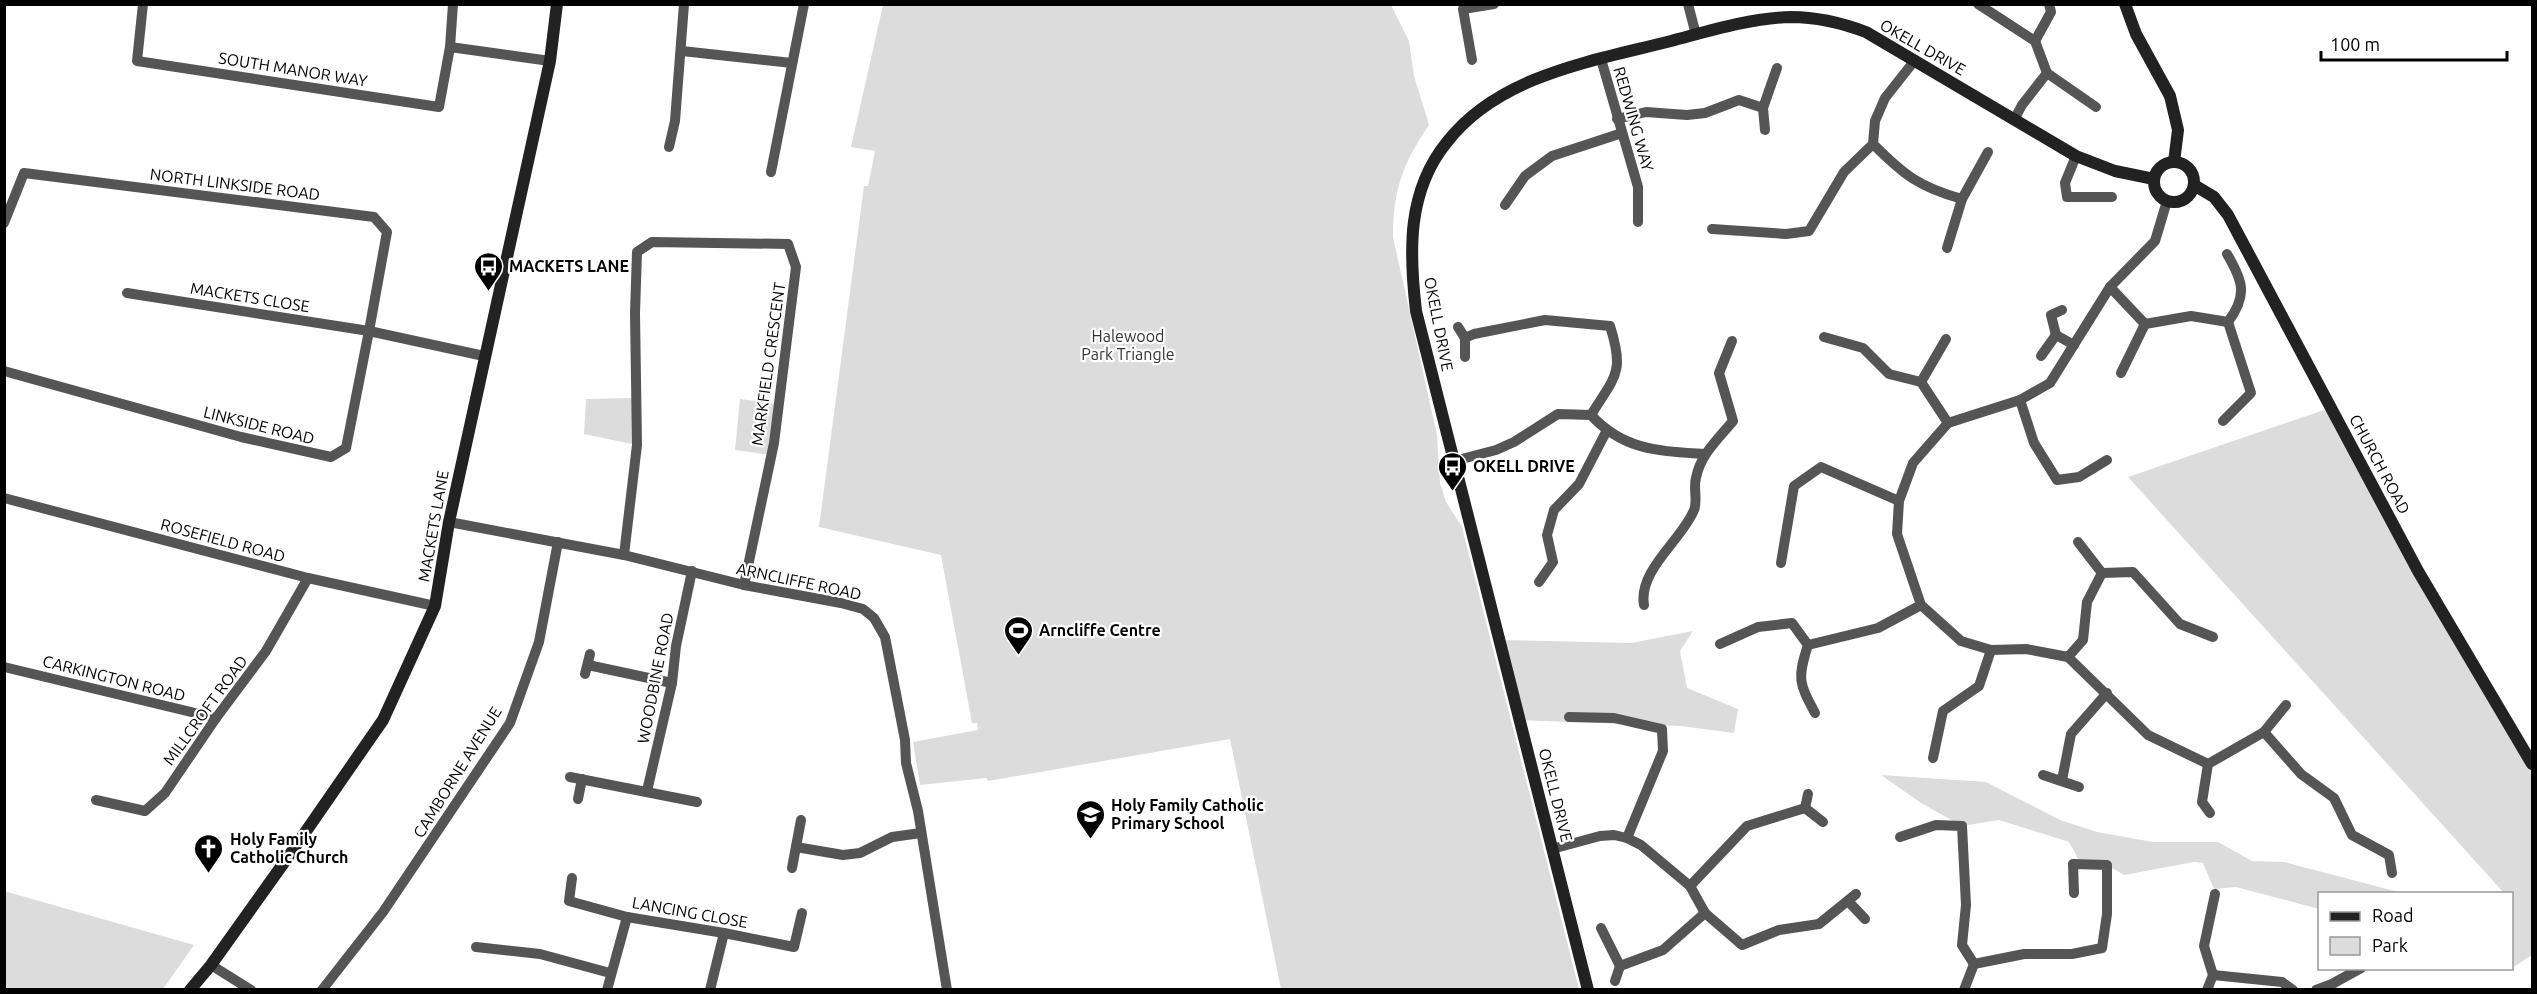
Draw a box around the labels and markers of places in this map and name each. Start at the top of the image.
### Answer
bus stop icon: MACKETS LANE [472,250,504,292]
place label: MACKETS LANE [509,257,629,275]
bus stop icon: OKELL DRIVE [1436,450,1468,492]
place label: OKELL DRIVE [1473,457,1575,475]
sports icon: Arncliffe Centre [1002,614,1034,656]
place label: Arncliffe Centre [1039,621,1161,639]
place label: Holy Family Catholic Primary School [1111,796,1264,832]
school or university icon: Holy Family Catholic Primary School [1074,798,1106,840]
place label: Holy Family Catholic Church [230,830,348,866]
church icon: Holy Family Catholic Church [193,832,225,874]

